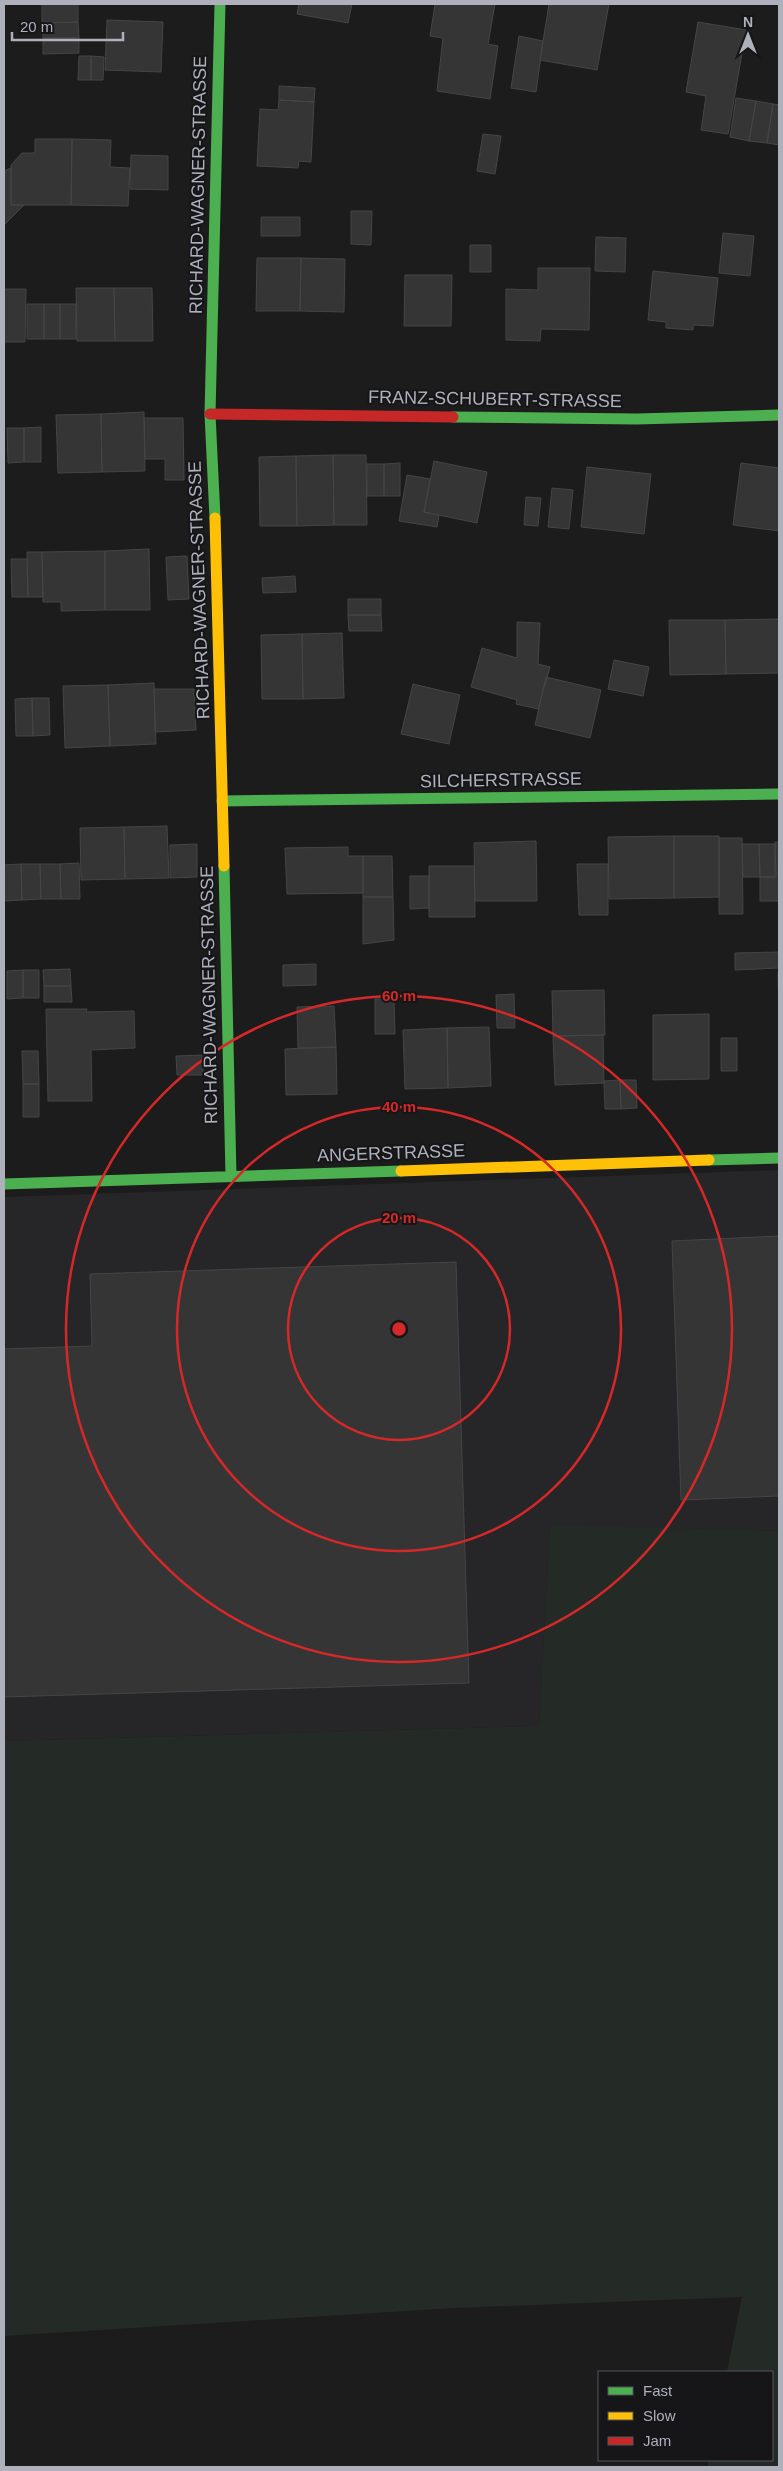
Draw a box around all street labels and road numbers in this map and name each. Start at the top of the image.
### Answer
street label: RICHARD-WAGNER-STRASSE [186,56,210,314]
street label: FRANZ-SCHUBERT-STRASSE [368,387,622,411]
street label: RICHARD-WAGNER-STRASSE [184,461,214,719]
street label: SILCHERSTRASSE [420,769,582,791]
street label: RICHARD-WAGNER-STRASSE [197,866,221,1124]
street label: ANGERSTRASSE [317,1140,465,1166]

